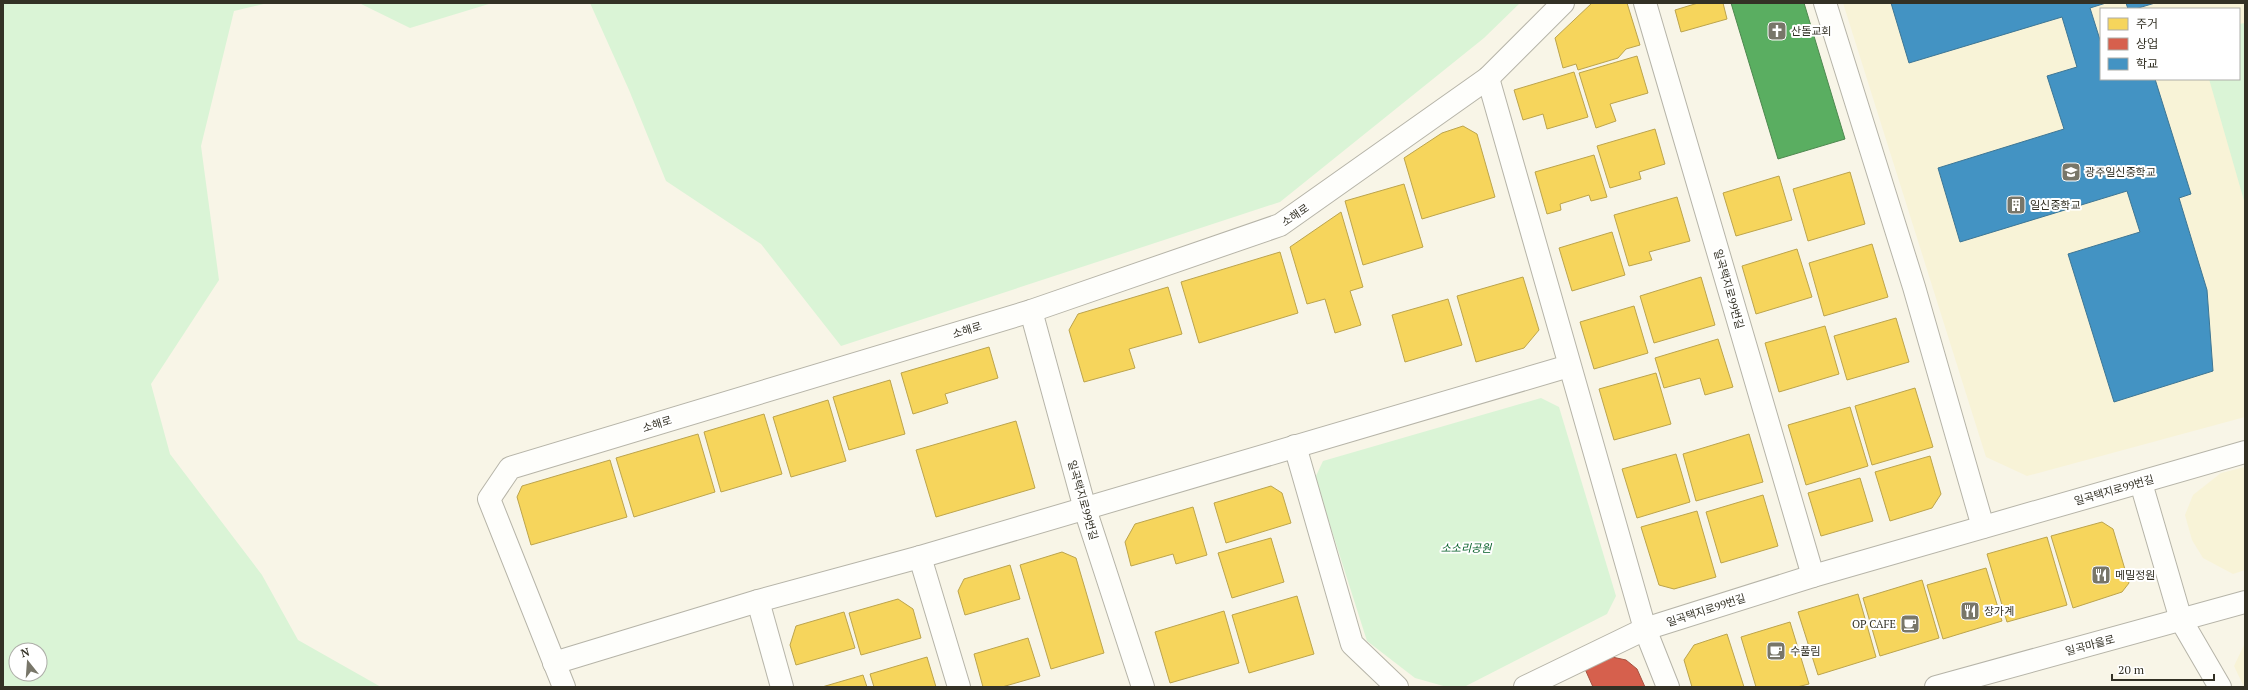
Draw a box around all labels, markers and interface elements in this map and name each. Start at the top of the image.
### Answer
legend [2100,8,2240,80]
text: 주거 [2136,16,2158,31]
church icon: 산돌교회 [1766,20,1788,42]
place label: 산돌교회 [1791,24,1831,38]
text: 상업 [2136,36,2158,51]
text: 학교 [2136,56,2158,71]
school or university icon: 광주일신중학교 [2060,161,2082,183]
place label: 광주일신중학교 [2085,165,2156,179]
building icon: 일신중학교 [2005,194,2027,216]
place label: 일신중학교 [2030,198,2081,212]
street label: 소해로 [1278,201,1312,229]
street label: 일곡택지로99번길 [1711,247,1747,331]
street label: 소해로 [950,319,984,341]
street label: 소해로 [640,413,674,435]
street label: 일곡택지로99번길 [1065,458,1101,542]
street label: 일곡택지로99번길 [2072,472,2156,508]
park label: 소소리공원 [1441,541,1492,555]
restaurant icon: 메밀정원 [2090,564,2112,586]
place label: 메밀정원 [2115,568,2155,582]
street label: 일곡택지로99번길 [1665,591,1747,629]
restaurant icon: 장가계 [1959,600,1981,622]
place label: 장가계 [1984,604,2014,618]
cafe icon: OP CAFE [1899,613,1921,635]
place label: OP CAFE [1852,617,1896,631]
street label: 일곡마을로 [2064,632,2116,658]
cafe icon: 수풀림 [1765,640,1787,662]
north arrow [8,642,48,682]
text: N [19,644,32,660]
place label: 수풀림 [1790,644,1820,658]
scale bar [2112,656,2214,682]
text: 20 m [2118,662,2145,677]

